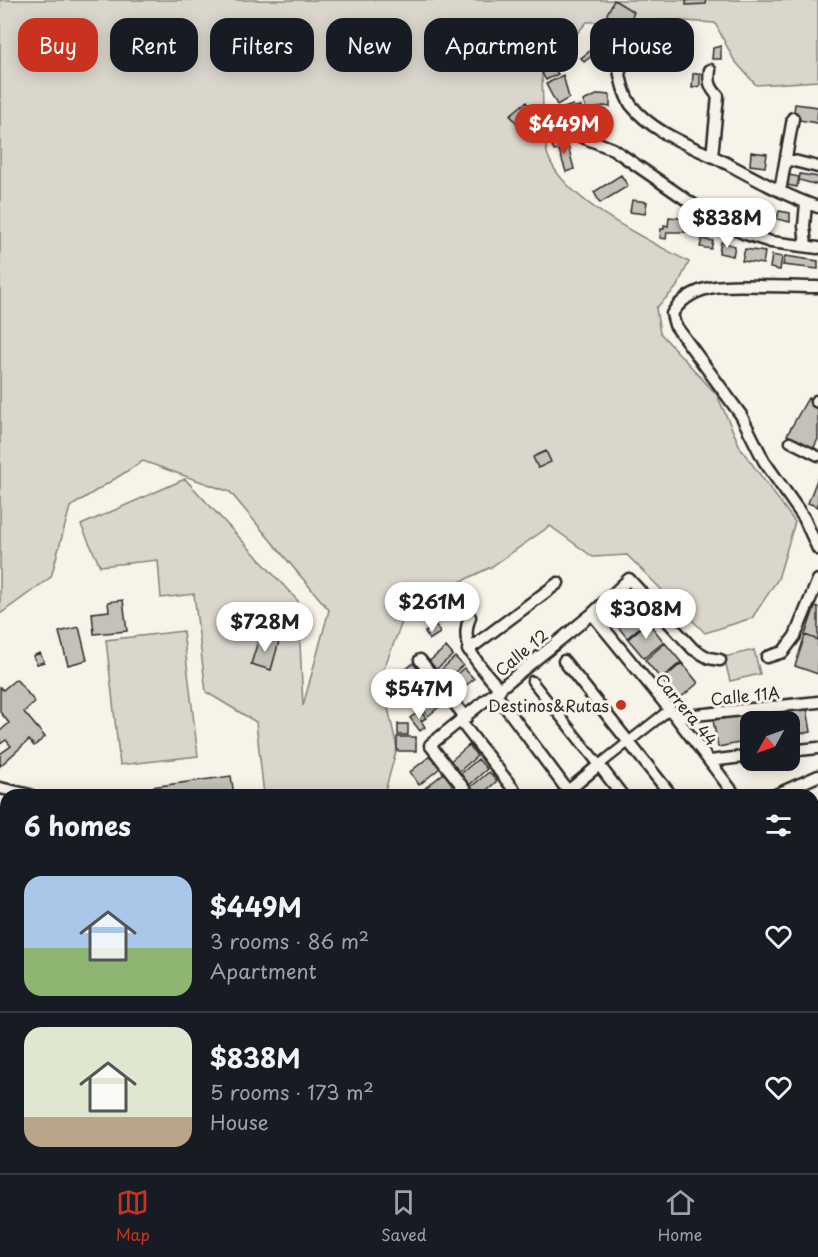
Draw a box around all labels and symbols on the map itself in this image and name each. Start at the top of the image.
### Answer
pin: $449M [522,104,606,155]
pin: $838M [685,198,769,249]
pin: $261M [390,582,474,633]
pin: $308M [604,589,688,640]
pin: $728M [223,602,307,653]
street label: Calle 12 [489,623,553,681]
street label: Carrera 44 [650,668,724,750]
pin: $547M [377,669,461,720]
street label: Calle 11A [709,679,781,711]
place label: Destinos&Rutas [488,693,609,717]
marker: Destinos&Rutas [614,698,628,712]
north arrow [740,711,800,771]

